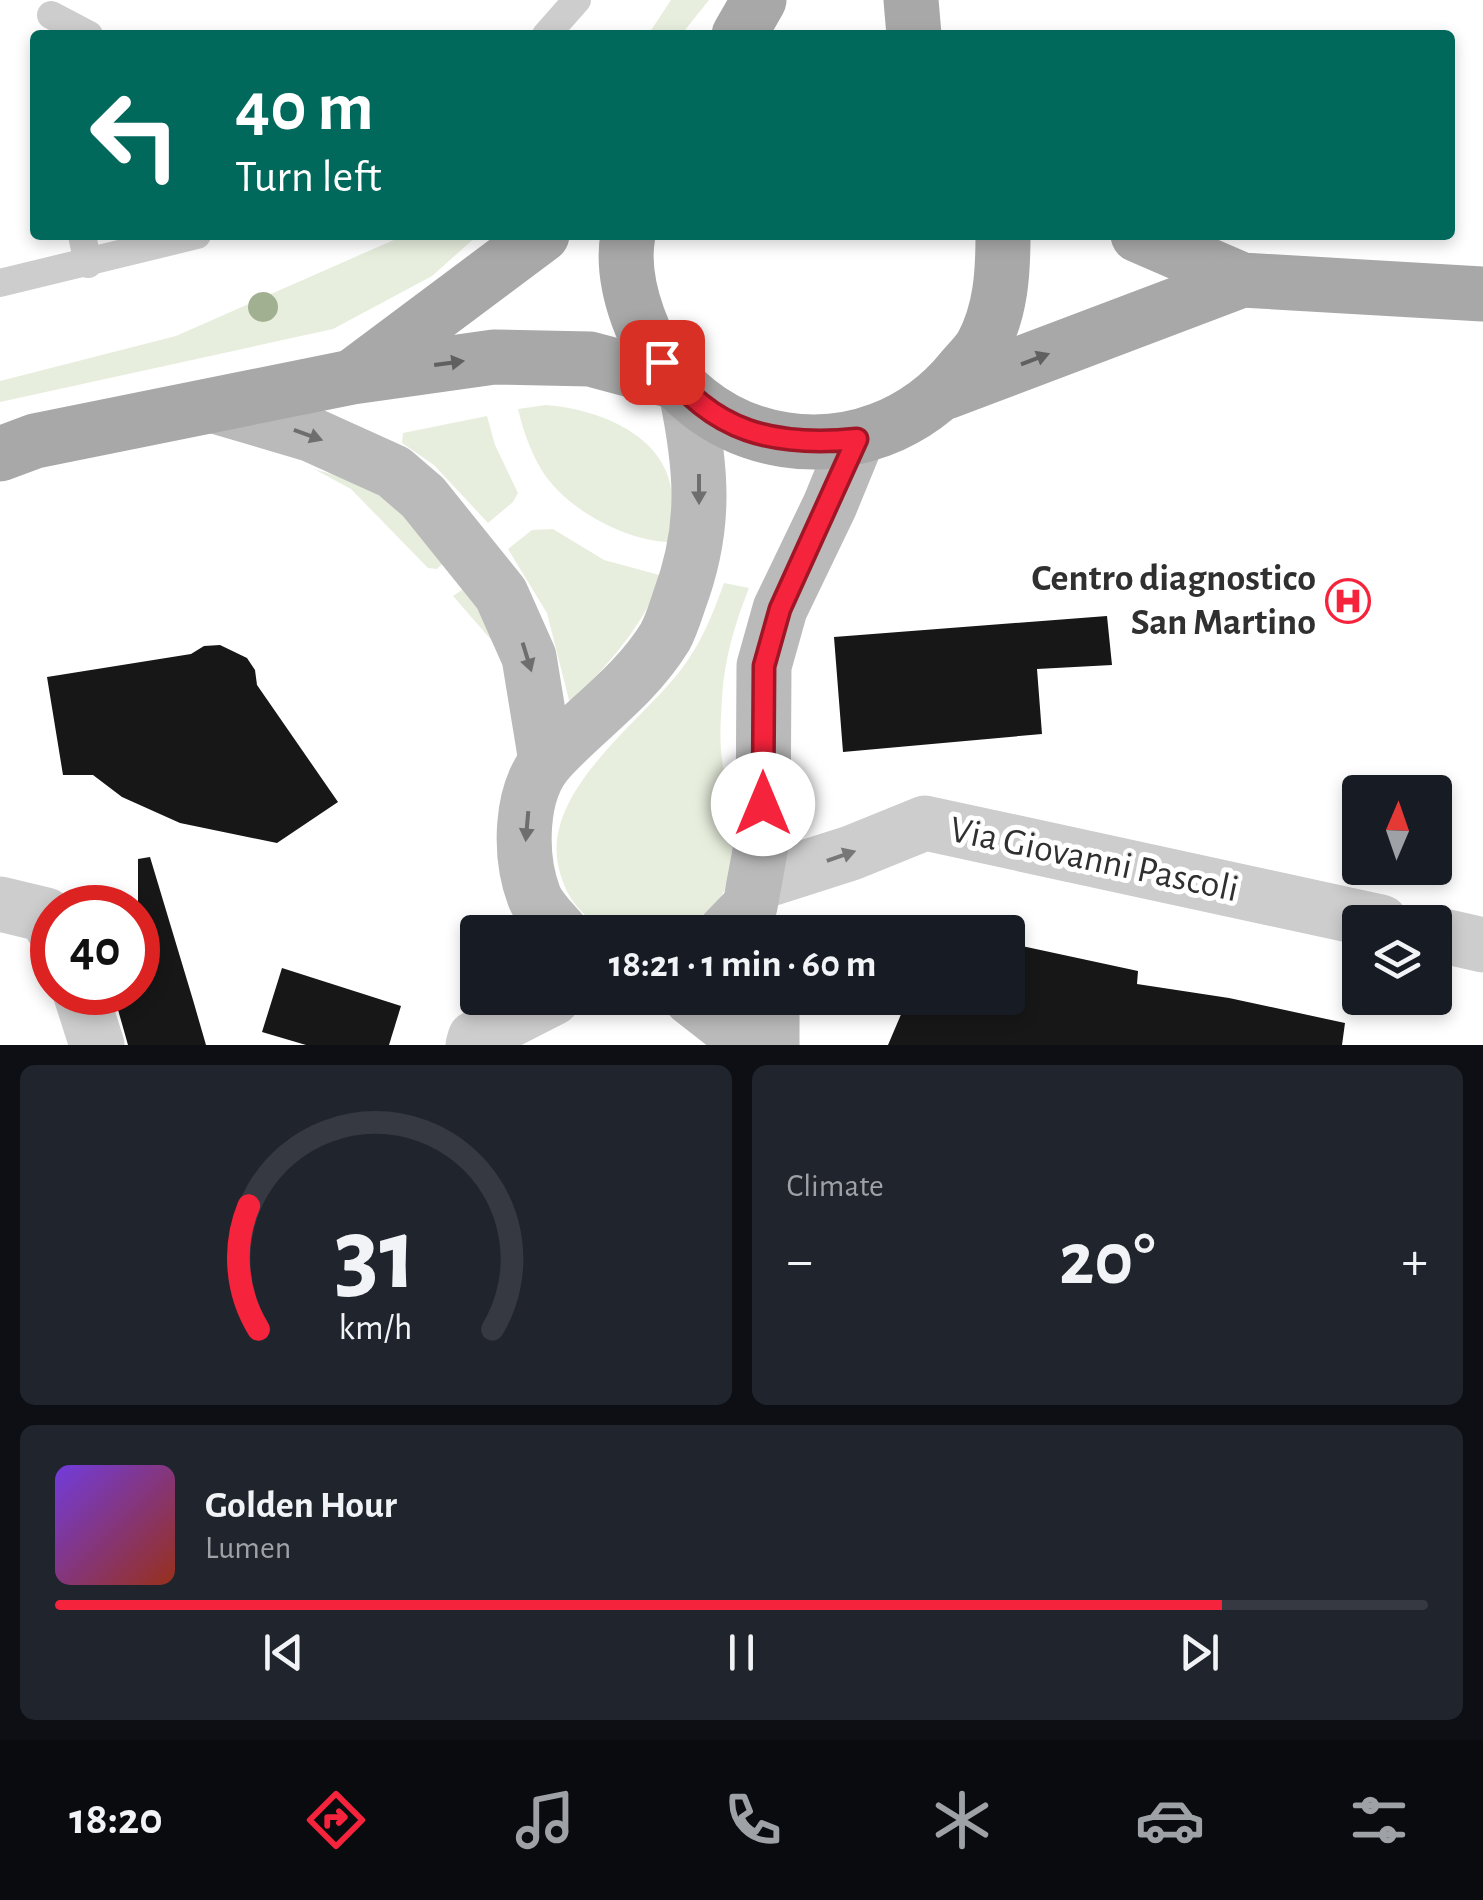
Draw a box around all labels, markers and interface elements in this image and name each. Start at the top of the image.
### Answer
icon: left [70,70,200,200]
text: 40 m [235,73,374,143]
text: Turn left [235,155,382,200]
pin [620,320,705,405]
icon: arrive [635,335,690,390]
one-way arrow [1020,351,1050,366]
one-way arrow [434,355,465,371]
one-way arrow [294,428,324,443]
one-way arrow [691,473,707,505]
place label: Centro diagnostico San Martino [1032,560,1316,642]
hospital icon: Centro diagnostico San Martino [1325,578,1371,624]
one-way arrow [520,643,535,673]
position arrow [711,752,815,856]
north arrow [1342,775,1452,885]
map controls [1342,775,1452,1015]
one-way arrow [518,810,534,842]
street label: Via Giovanni Pascoli [946,811,1242,909]
one-way arrow [826,847,856,862]
speed limit sign: 40 [30,885,160,1015]
button: layers [1342,905,1452,1015]
text: 18:21 · 1 min · 60 m [609,946,876,984]
text: Climate [787,1170,884,1202]
text: 31 [335,1204,417,1308]
text: 20° [1059,1223,1155,1298]
text: − [787,1234,813,1289]
text: + [1402,1234,1428,1289]
text: km/h [339,1310,413,1346]
text: Golden Hour [205,1487,397,1525]
text: Lumen [205,1532,291,1564]
icon: previous [256,1625,311,1680]
icon: pause [714,1625,769,1680]
icon: next [1172,1625,1227,1680]
icon: directions [301,1785,371,1855]
icon: music [510,1785,580,1855]
icon: phone [718,1785,788,1855]
icon: climate [927,1785,997,1855]
icon: car [1135,1785,1205,1855]
icon: filters [1344,1785,1414,1855]
text: 18:20 [69,1797,163,1842]

